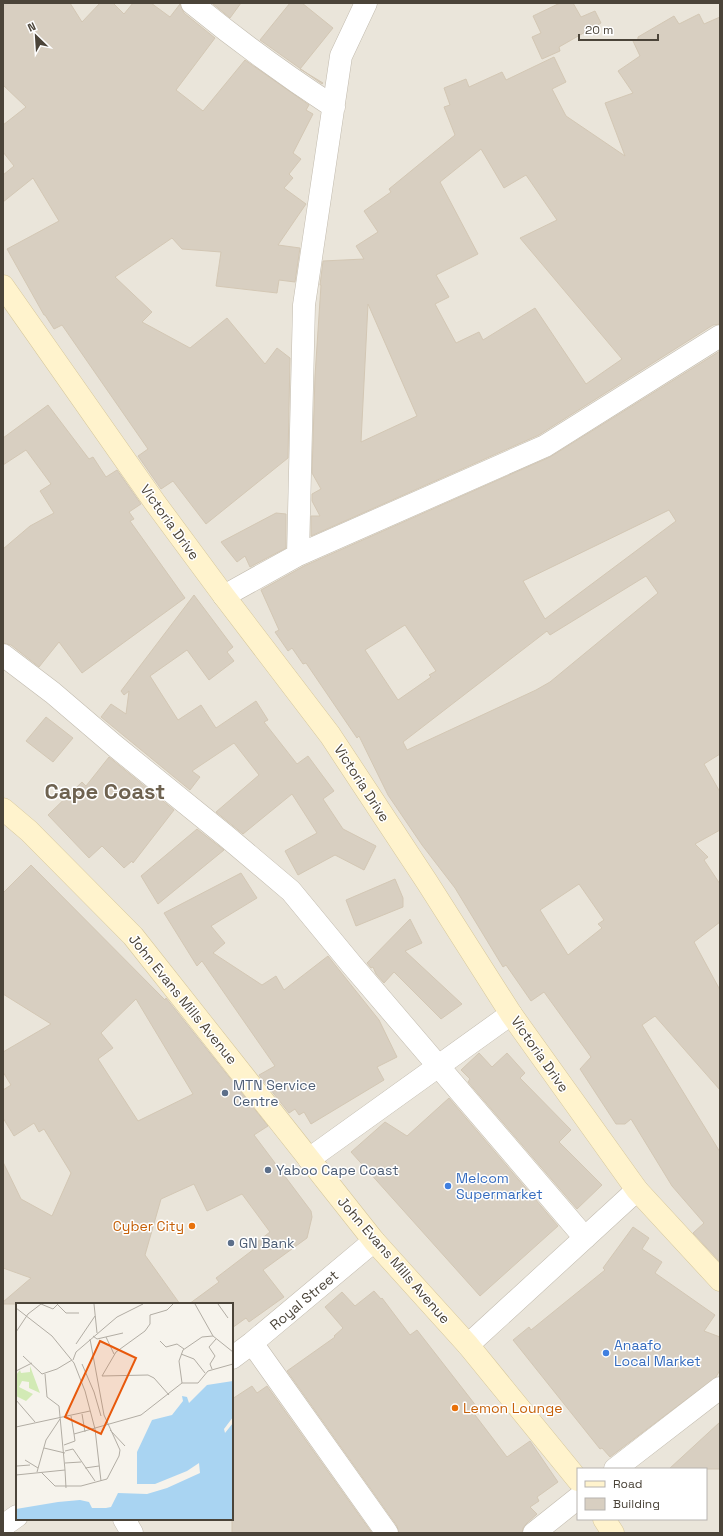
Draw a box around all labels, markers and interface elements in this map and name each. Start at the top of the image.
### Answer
north arrow [16,16,56,56]
scale bar [579,16,658,42]
text: N [25,19,38,35]
text: 20 m [585,22,613,38]
street label: Victoria Drive [137,481,203,563]
street label: Victoria Drive [330,741,394,825]
district label: Cape Coast [45,777,165,805]
street label: John Evans Mills Avenue [125,930,241,1068]
street label: Victoria Drive [507,1012,573,1096]
place label: MTN Service Centre [233,1076,316,1110]
marker: MTN Service Centre [220,1088,230,1098]
place label: Yaboo Cape Coast [276,1161,399,1179]
marker: Yaboo Cape Coast [263,1165,273,1175]
place label: Melcom Supermarket [456,1169,543,1203]
marker: Melcom Supermarket [443,1181,453,1191]
street label: John Evans Mills Avenue [334,1193,454,1327]
place label: Cyber City [113,1217,184,1235]
marker: Cyber City [187,1221,197,1231]
place label: GN Bank [239,1234,295,1252]
marker: GN Bank [226,1238,236,1248]
street label: Royal Street [266,1266,342,1334]
inset map [16,1303,233,1520]
place label: Anaafo Local Market [614,1336,701,1370]
marker: Anaafo Local Market [601,1348,611,1358]
place label: Lemon Lounge [463,1399,562,1417]
marker: Lemon Lounge [450,1403,460,1413]
legend [577,1468,707,1520]
text: Road [613,1476,642,1492]
text: Building [613,1496,660,1512]

